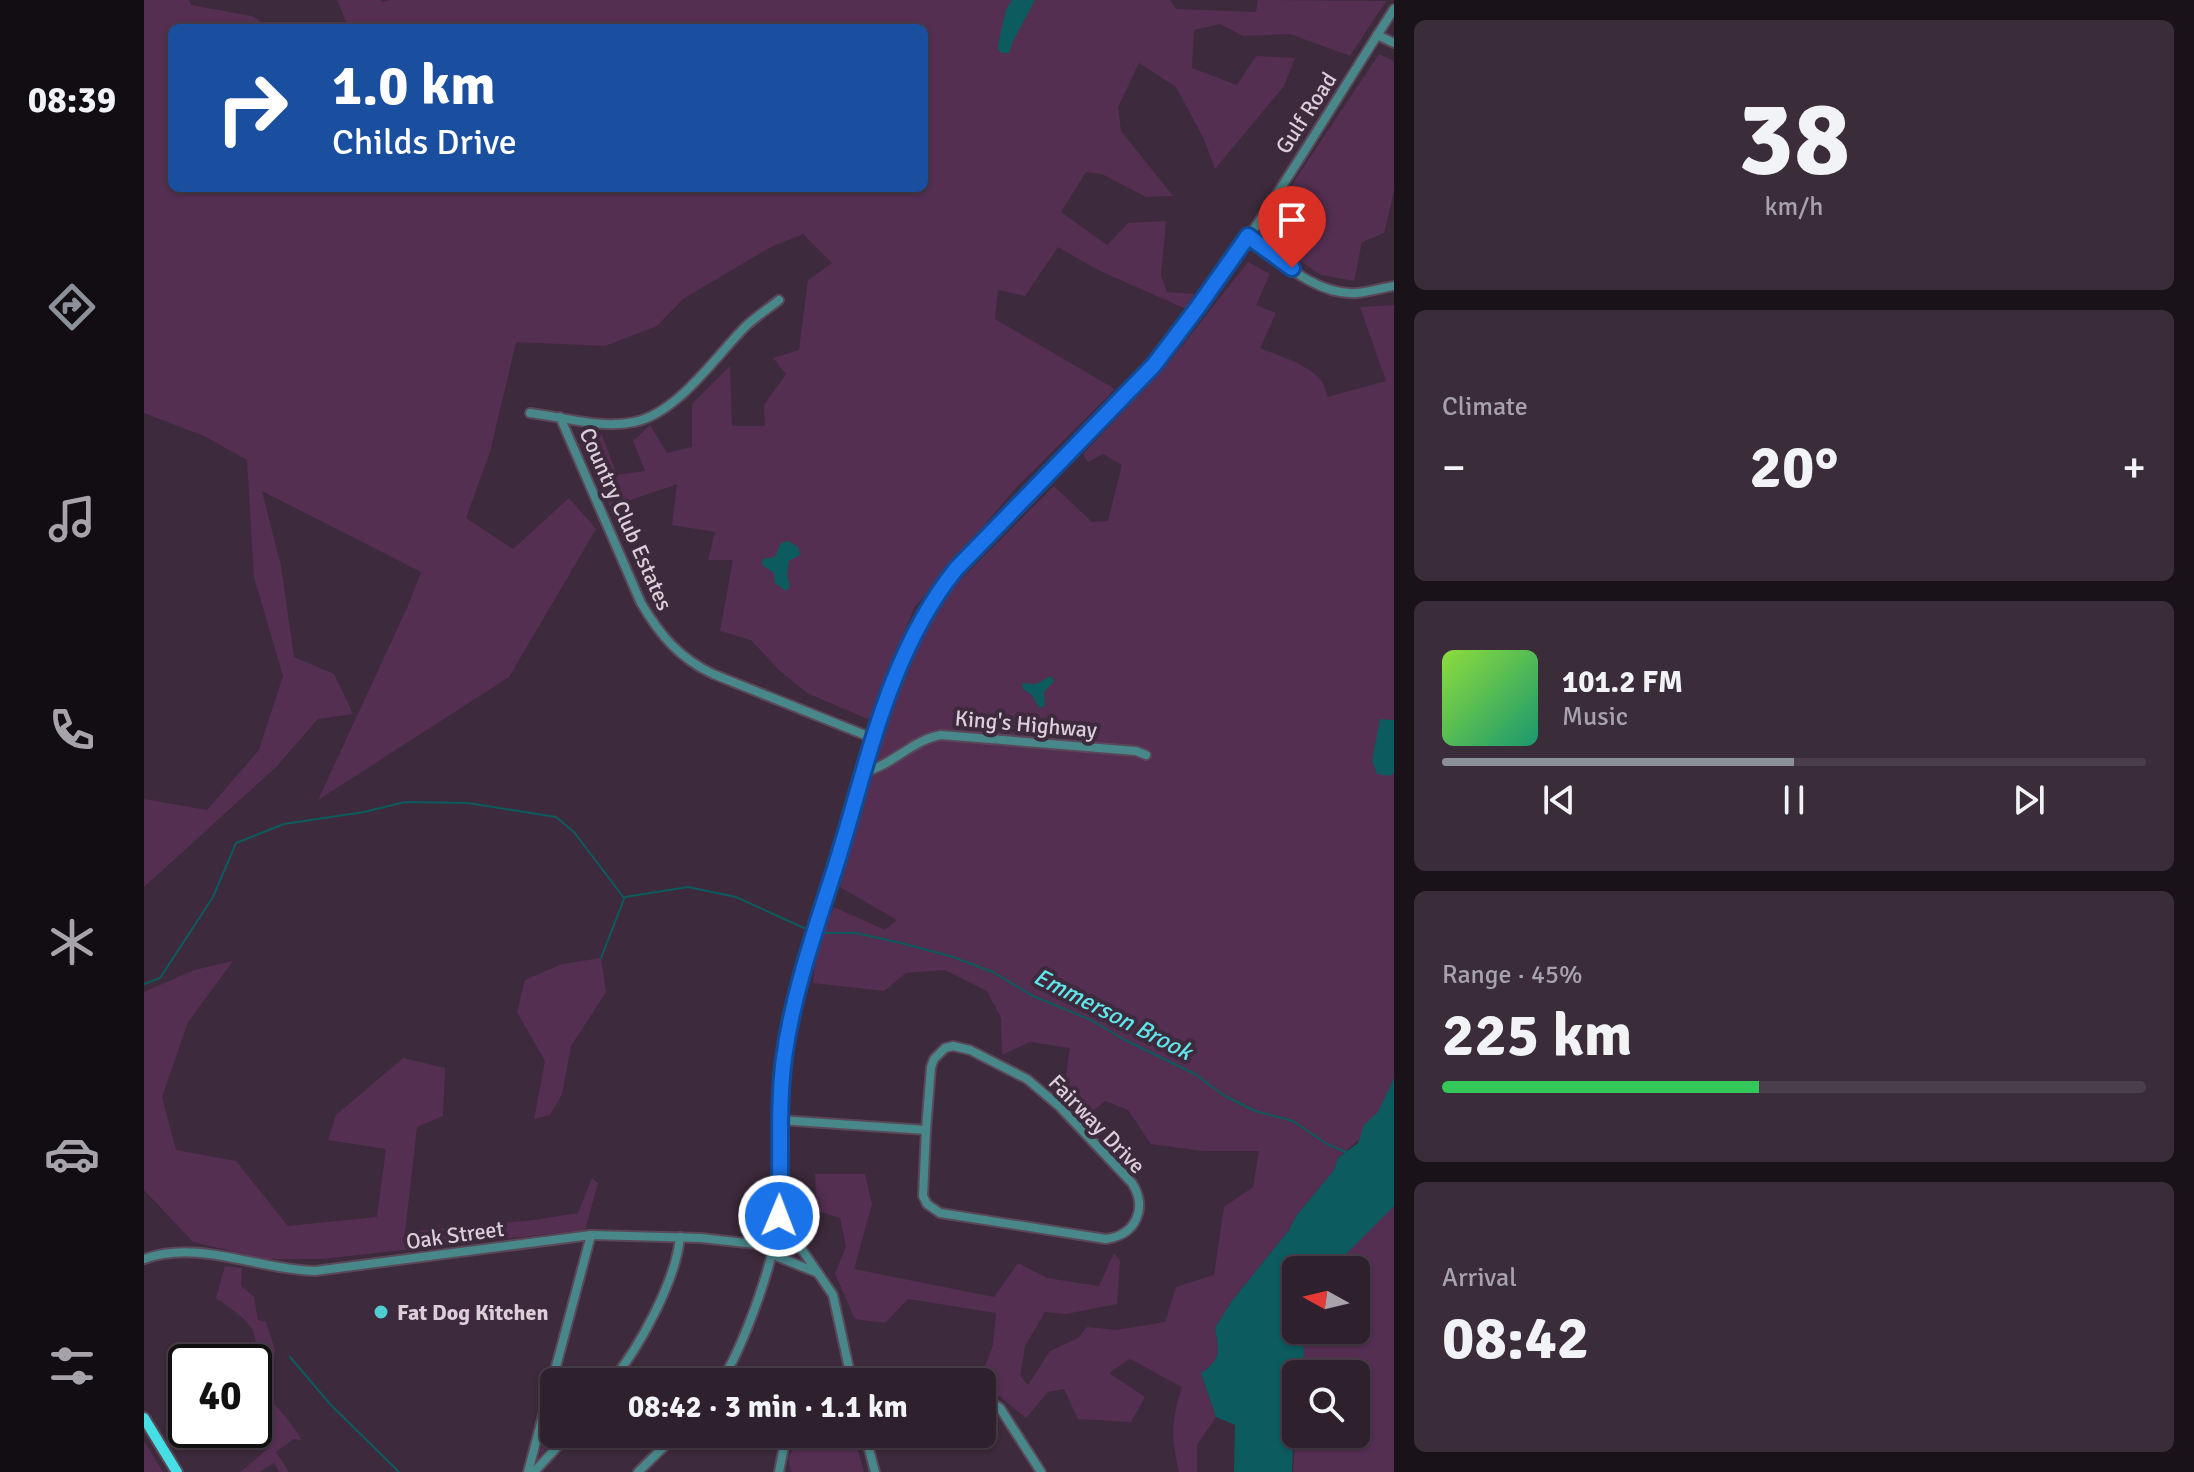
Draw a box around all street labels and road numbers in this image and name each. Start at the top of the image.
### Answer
street label: Gulf Road [1270,67,1342,159]
street label: Country Club Estates [574,424,678,614]
street label: King's Highway [954,704,1099,744]
street label: Fairway Drive [1043,1069,1151,1179]
street label: Oak Street [404,1215,506,1255]

